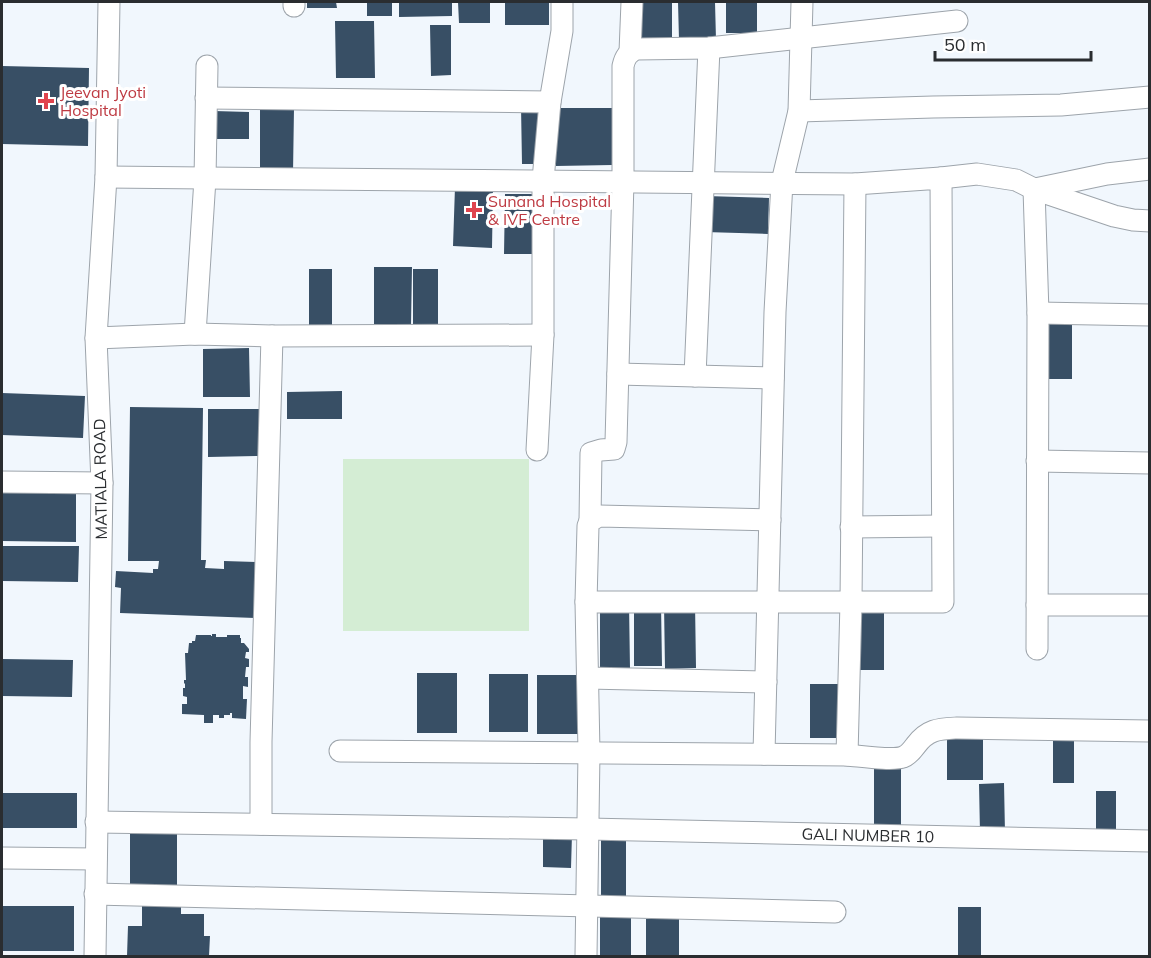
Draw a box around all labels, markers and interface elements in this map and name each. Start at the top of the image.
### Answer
scale bar [935,24,1091,62]
text: 50 m [944,33,986,56]
place label: Jeevan Jyoti Hospital [60,82,146,120]
marker: Jeevan Jyoti Hospital [37,92,55,110]
place label: Sunand Hospital & IVF Centre [488,191,611,229]
marker: Sunand Hospital & IVF Centre [465,201,483,219]
street label: MATIALA ROAD [89,418,111,540]
street label: GALI NUMBER 10 [801,824,934,846]

